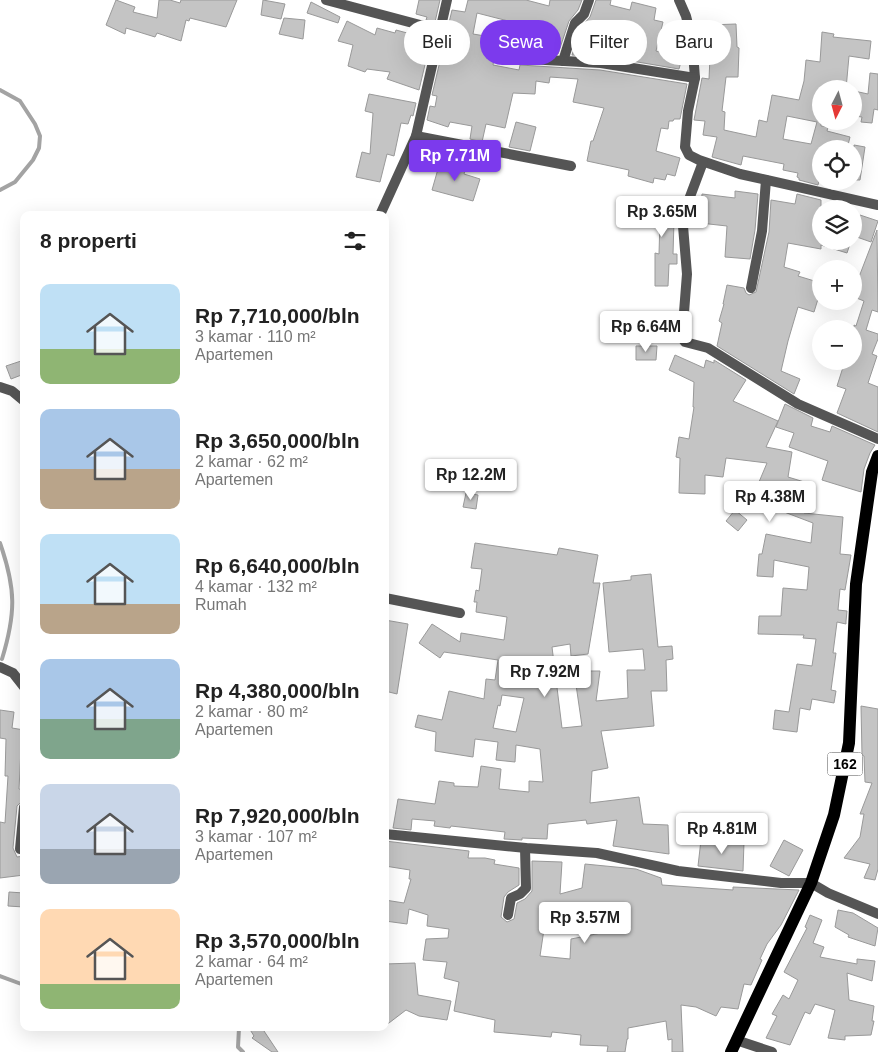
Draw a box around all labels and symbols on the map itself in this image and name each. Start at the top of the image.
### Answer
north arrow [812,80,862,130]
pin: Rp 7.71M [403,140,507,182]
pin: Rp 3.65M [610,196,714,238]
pin: Rp 6.64M [594,310,698,353]
pin: Rp 12.2M [419,458,523,501]
pin: Rp 4.38M [718,480,822,523]
pin: Rp 7.92M [493,656,597,698]
road number: 162 [828,752,862,776]
pin: Rp 4.81M [670,812,774,855]
pin: Rp 3.57M [533,902,637,944]

